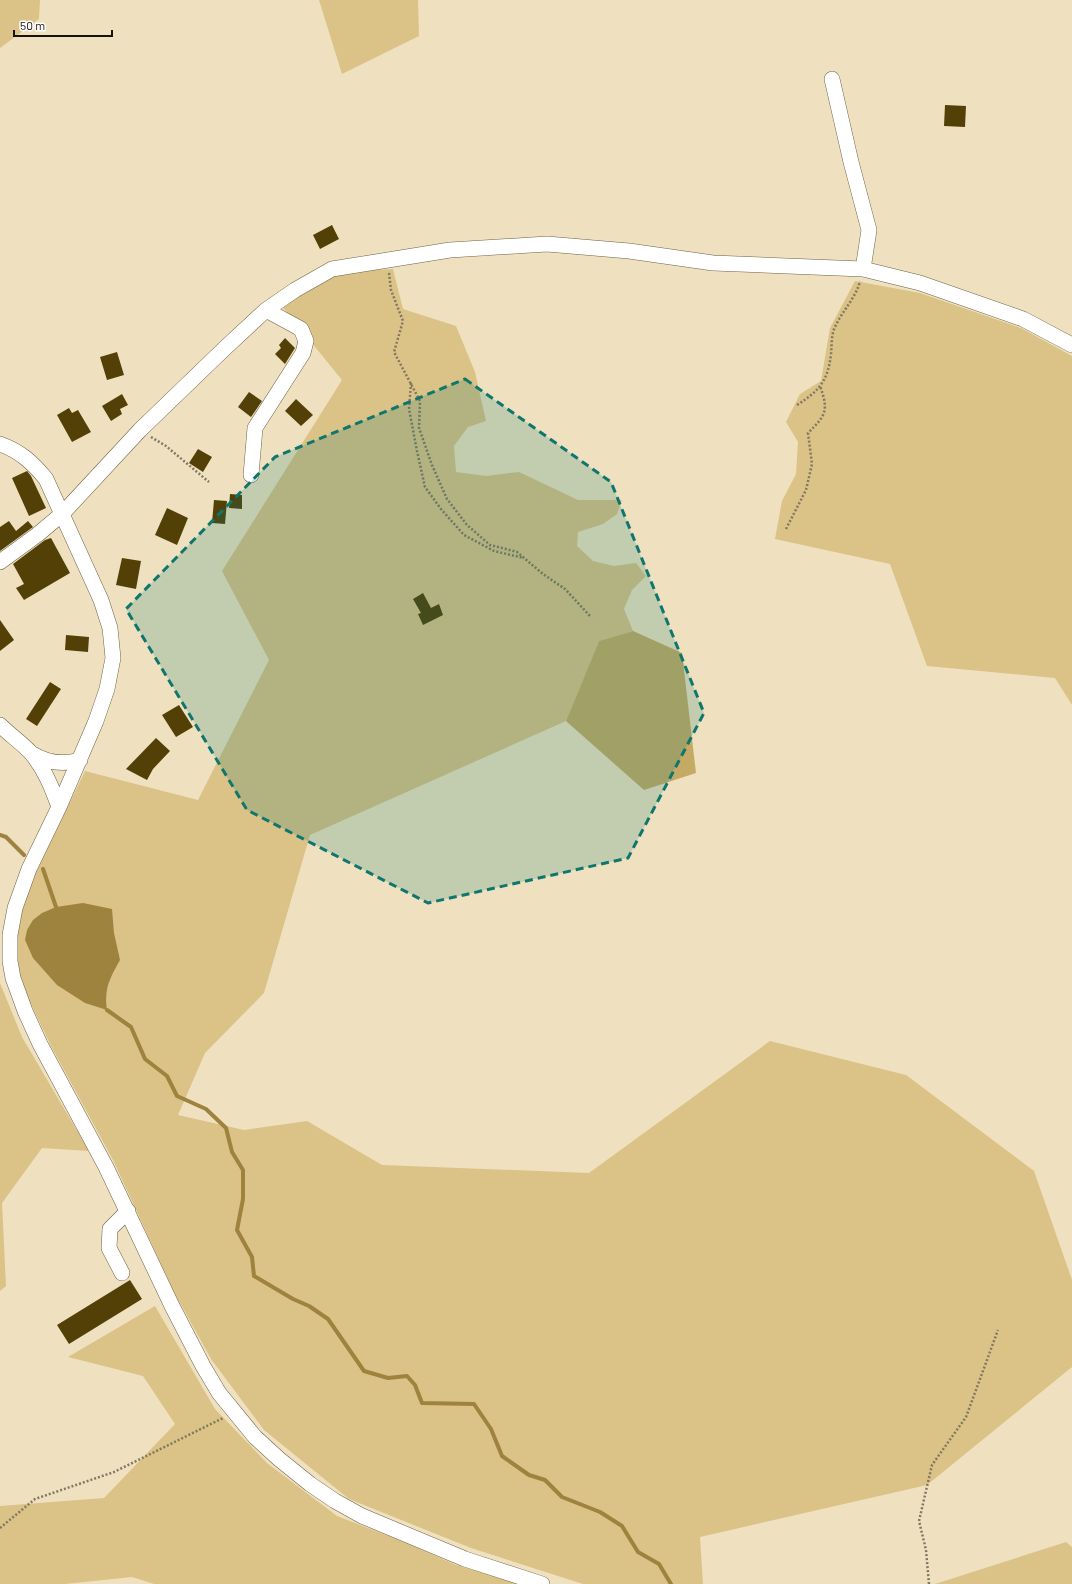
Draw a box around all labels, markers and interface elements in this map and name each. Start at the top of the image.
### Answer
scale bar [14,12,112,38]
text: 50 m [20,18,45,32]

